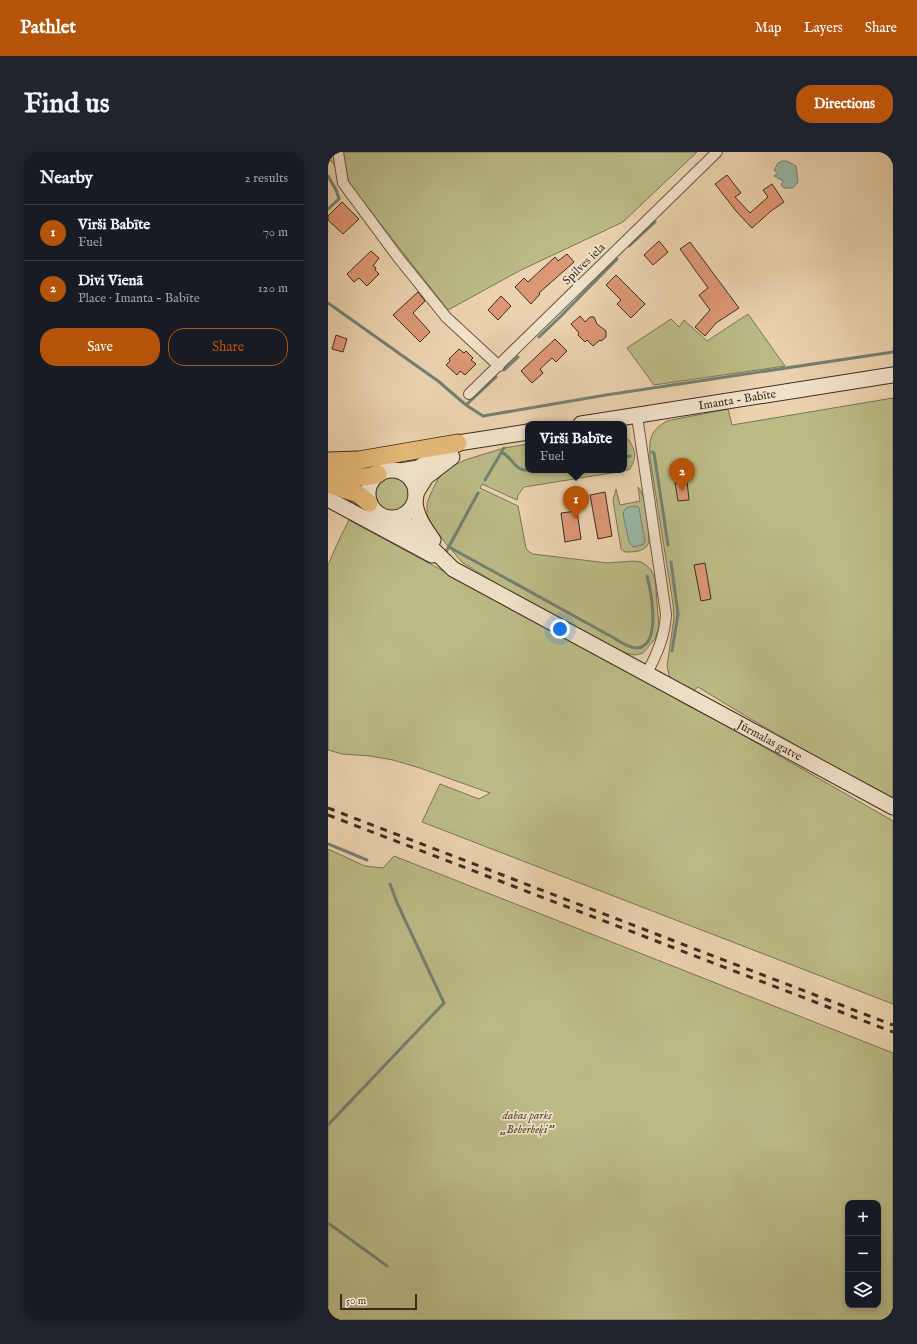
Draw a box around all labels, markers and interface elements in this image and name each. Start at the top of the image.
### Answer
text: Pathlet [20,16,76,40]
text: Map [755,19,782,37]
text: Layers [804,19,843,37]
text: Share [865,19,897,37]
button: Directions [796,85,893,123]
text: Find us [24,87,110,122]
text: Nearby [40,168,93,189]
text: 2 results [244,170,288,187]
text: Virši Babīte [78,215,150,234]
text: 1 [51,224,55,241]
text: 70 m [263,224,288,241]
text: Fuel [78,234,102,251]
street label: Spilves iela [559,239,610,289]
text: Divi Vienā [78,271,143,290]
text: 2 [50,280,56,297]
text: 120 m [258,280,288,297]
text: Place · Imanta - Babīte [78,290,200,307]
button: Save [40,328,160,366]
button: Share [168,328,288,366]
street label: Imanta - Babīte [697,386,777,413]
popup [525,421,627,473]
text: Virši Babīte [540,429,612,448]
text: Fuel [540,448,564,465]
pin: 2 [669,458,695,491]
pin: 1 [563,486,589,519]
your location [550,619,570,639]
street label: Jūrmalas gatve [732,716,805,764]
park label: dabas parks „Beberbeķi” [499,1108,555,1137]
map controls [845,1200,881,1308]
button: + [845,1200,881,1236]
button: − [845,1236,881,1272]
button: layers [845,1272,881,1308]
scale bar [340,1292,417,1311]
text: 50 m [346,1294,366,1308]

